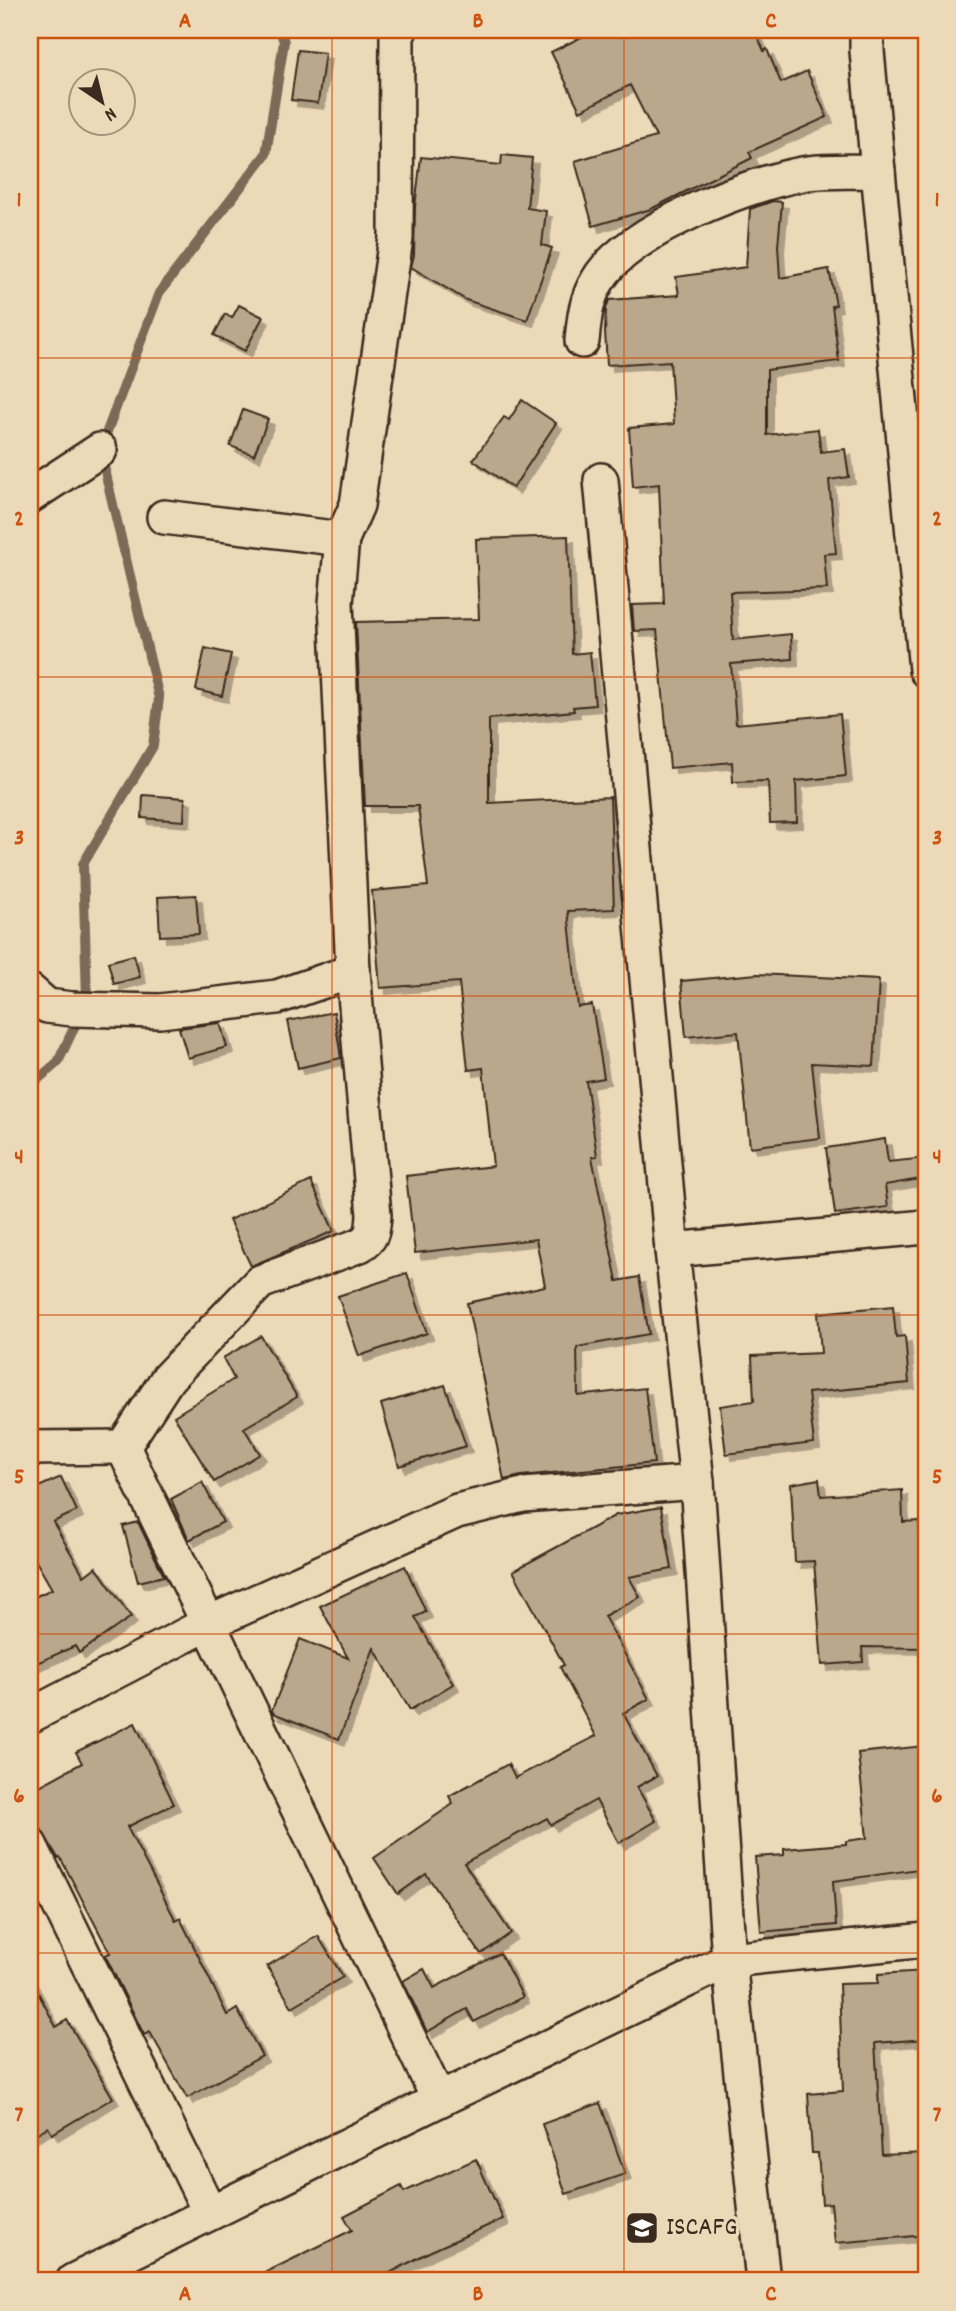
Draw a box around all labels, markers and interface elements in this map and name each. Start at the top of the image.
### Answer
text: A [179,6,191,39]
text: B [473,6,484,39]
text: C [765,6,777,39]
north arrow [66,66,136,136]
text: N [98,99,121,127]
text: 1 [16,185,22,218]
text: 1 [934,185,940,218]
text: 2 [14,504,24,537]
text: 2 [932,504,942,537]
text: 3 [14,823,24,856]
text: 3 [932,823,942,856]
text: 4 [14,1142,24,1175]
text: 4 [932,1142,942,1175]
text: 5 [14,1462,24,1495]
text: 5 [932,1462,942,1495]
text: 6 [13,1781,25,1814]
text: 6 [931,1781,943,1814]
text: 7 [15,2100,24,2133]
text: 7 [933,2100,942,2133]
school or university icon: ISCAFG [623,2209,661,2247]
place label: ISCAFG [666,2210,737,2247]
text: A [179,2279,191,2311]
text: B [473,2279,484,2311]
text: C [765,2279,777,2311]

